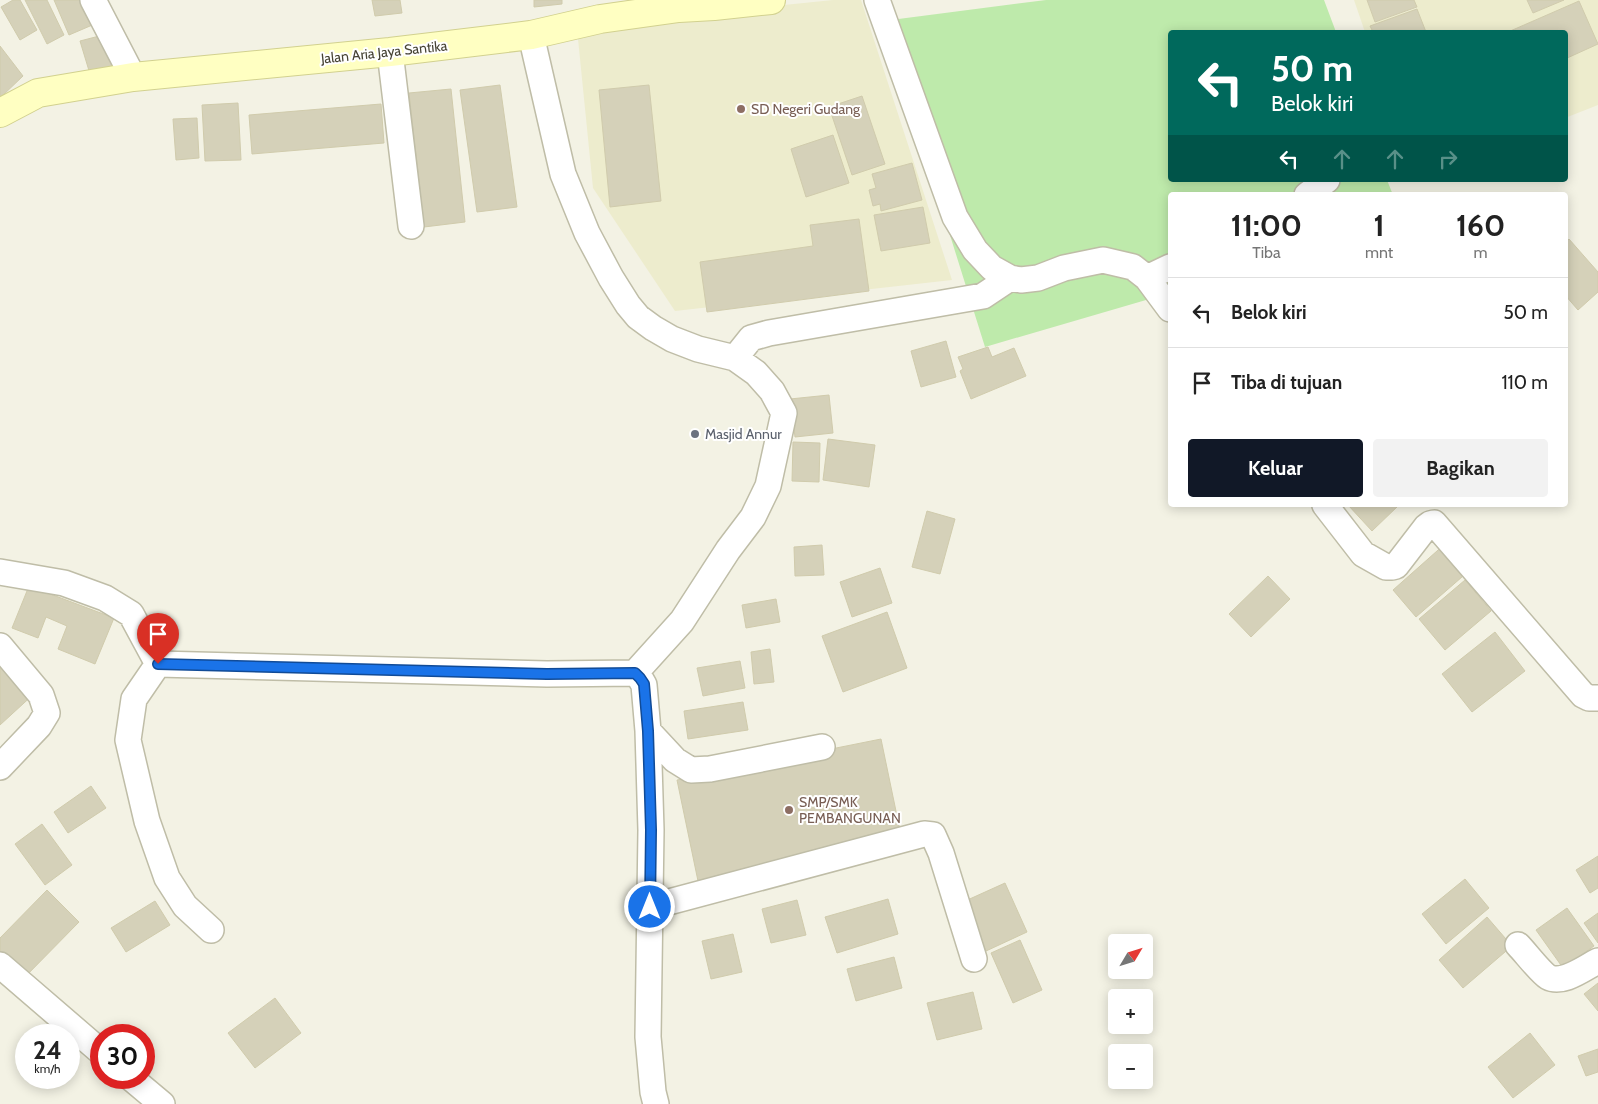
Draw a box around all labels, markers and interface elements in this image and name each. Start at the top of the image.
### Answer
street label: Jalan Aria Jaya Santika [319,36,448,68]
text: 50 m [1271,47,1353,90]
icon: left [1188,50,1253,115]
text: Belok kiri [1271,90,1354,117]
place label: SD Negeri Gudang [751,100,861,118]
marker: SD Negeri Gudang [735,103,747,115]
icon: left [1275,145,1303,173]
icon: ahead [1328,145,1356,173]
icon: ahead [1381,145,1409,173]
icon: right [1434,145,1462,173]
text: 11:00 [1231,207,1302,244]
text: 1 [1373,207,1385,244]
text: 160 [1456,207,1505,244]
text: Tiba [1252,243,1281,262]
text: mnt [1365,243,1393,262]
text: m [1474,243,1488,262]
icon: left [1188,299,1216,327]
text: Belok kiri [1231,301,1307,324]
text: 50 m [1504,301,1548,324]
icon: arrive [1188,369,1216,397]
text: Tiba di tujuan [1231,371,1342,394]
text: 110 m [1501,371,1548,394]
place label: Masjid Annur [705,425,782,443]
marker: Masjid Annur [689,428,701,440]
button: Keluar [1188,439,1363,497]
button: Bagikan [1373,439,1548,497]
pin [137,613,179,664]
icon: arrive [144,620,172,648]
place label: SMP/SMK PEMBANGUNAN [799,793,901,827]
marker: SMP/SMK PEMBANGUNAN [783,804,795,816]
position arrow [623,880,675,932]
north arrow [1108,934,1152,979]
map controls [1108,934,1153,1089]
button: + [1108,989,1153,1034]
speed limit sign: 30 [90,1024,155,1089]
text: 24 [33,1035,62,1065]
button: − [1108,1044,1153,1089]
text: km/h [34,1061,61,1076]

